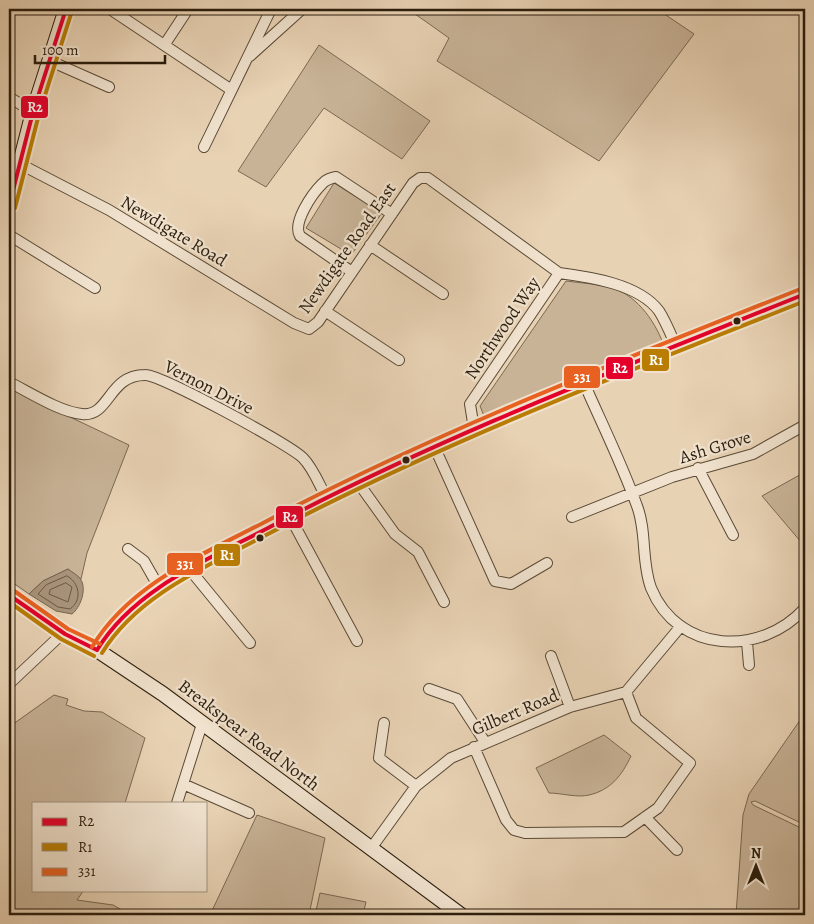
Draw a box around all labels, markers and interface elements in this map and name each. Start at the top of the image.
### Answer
scale bar [35,32,165,64]
text: 100 m [42,40,79,60]
line badge: R2 [20,95,49,119]
text: R2 [27,98,43,117]
street label: Newdigate Road East [293,177,401,319]
street label: Newdigate Road [116,190,232,272]
street label: Northwood Way [459,271,546,384]
unlabelled marker [732,316,742,326]
line badge: R1 [641,348,670,372]
text: R1 [649,351,663,370]
street label: Vernon Drive [159,354,258,420]
line badge: R2 [605,356,634,380]
text: R2 [612,359,628,378]
line badge: 331 [563,365,601,389]
text: 331 [573,368,591,387]
street label: Ash Grove [675,425,754,470]
unlabelled marker [401,455,411,465]
line badge: R2 [275,505,304,529]
text: R2 [282,508,298,527]
unlabelled marker [255,533,265,543]
line badge: R1 [213,543,241,567]
text: R1 [220,546,234,565]
line badge: 331 [166,552,204,576]
text: 331 [176,555,194,574]
street label: Breakspear Road North [173,674,325,796]
street label: Gilbert Road [468,683,562,741]
legend [32,802,208,892]
text: R2 [78,811,94,831]
text: R1 [78,837,92,857]
north arrow [732,842,782,892]
text: N [751,844,761,863]
text: 331 [78,861,96,881]

